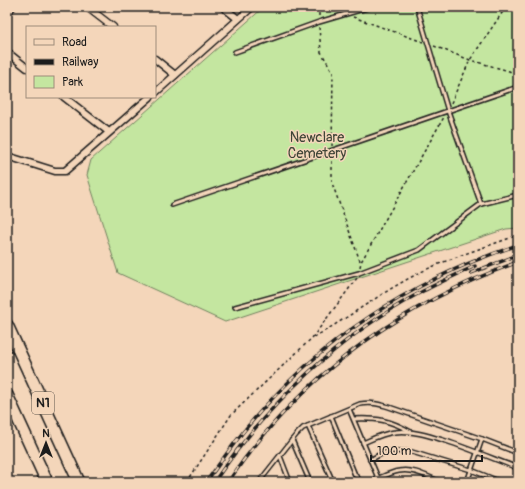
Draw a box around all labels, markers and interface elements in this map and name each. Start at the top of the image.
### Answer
legend [26,26,156,98]
text: Road [62,35,87,50]
text: Railway [62,55,98,70]
text: Park [62,75,83,90]
park label: Newclare Cemetery [288,129,346,162]
road number: N1 [32,392,54,414]
north arrow [26,423,66,463]
text: N [42,427,50,440]
scale bar [371,437,482,463]
text: 100 m [377,444,412,459]

